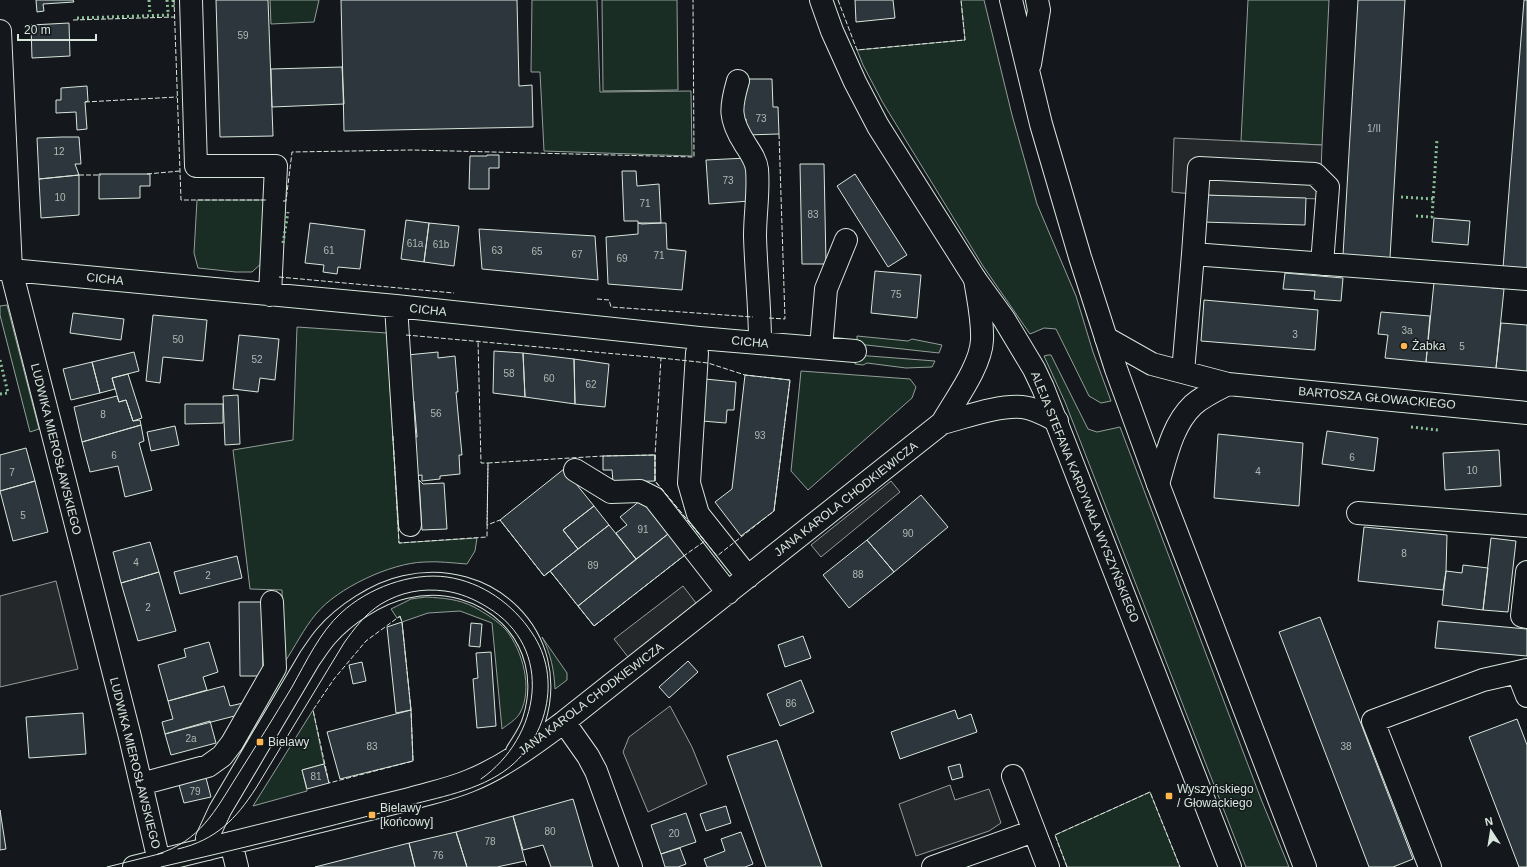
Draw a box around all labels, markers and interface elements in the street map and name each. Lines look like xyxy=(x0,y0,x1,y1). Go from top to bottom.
scale bar xyxy=(18,16,96,42)
text: 20 m xyxy=(24,23,51,37)
house number: 59 xyxy=(237,30,249,41)
house number: 73 xyxy=(755,113,767,124)
house number: 1/II xyxy=(1367,123,1381,134)
house number: 12 xyxy=(53,146,65,157)
house number: 73 xyxy=(722,175,734,186)
house number: 10 xyxy=(54,192,66,203)
house number: 71 xyxy=(639,198,651,209)
house number: 83 xyxy=(807,209,819,220)
house number: 61a xyxy=(407,238,424,249)
house number: 61b xyxy=(433,239,450,250)
house number: 61 xyxy=(323,245,335,256)
house number: 63 xyxy=(491,245,503,256)
house number: 65 xyxy=(531,246,543,257)
house number: 67 xyxy=(571,249,583,260)
house number: 71 xyxy=(653,250,665,261)
house number: 69 xyxy=(616,253,628,264)
street label: CICHA xyxy=(86,270,124,288)
house number: 75 xyxy=(890,289,902,300)
street label: CICHA xyxy=(409,301,447,319)
house number: 3a xyxy=(1401,325,1413,336)
house number: 3 xyxy=(1292,329,1298,340)
street label: CICHA xyxy=(731,333,769,351)
house number: 50 xyxy=(172,334,184,345)
place label: Żabka xyxy=(1412,339,1446,353)
marker: Żabka xyxy=(1399,341,1409,351)
house number: 5 xyxy=(1459,341,1465,352)
house number: 52 xyxy=(251,354,263,365)
street label: LUDWIKA MIEROSŁAWSKIEGO xyxy=(28,362,84,536)
house number: 58 xyxy=(503,368,515,379)
street label: ALEJA STEFANA KARDYNAŁA WYSZYŃSKIEGO xyxy=(1028,369,1143,625)
house number: 60 xyxy=(543,373,555,384)
house number: 62 xyxy=(585,379,597,390)
street label: BARTOSZA GŁOWACKIEGO xyxy=(1298,384,1456,412)
house number: 56 xyxy=(430,408,442,419)
house number: 8 xyxy=(100,409,106,420)
house number: 93 xyxy=(754,430,766,441)
street label: JANA KAROLA CHODKIEWICZA xyxy=(772,439,920,559)
house number: 6 xyxy=(111,450,117,461)
house number: 6 xyxy=(1349,452,1355,463)
house number: 10 xyxy=(1466,465,1478,476)
house number: 4 xyxy=(1255,466,1261,477)
house number: 7 xyxy=(9,467,15,478)
house number: 5 xyxy=(20,510,26,521)
house number: 91 xyxy=(637,524,649,535)
house number: 90 xyxy=(902,528,914,539)
house number: 8 xyxy=(1401,548,1407,559)
house number: 4 xyxy=(133,557,139,568)
house number: 89 xyxy=(587,560,599,571)
house number: 88 xyxy=(852,569,864,580)
house number: 2 xyxy=(205,570,211,581)
house number: 2 xyxy=(145,602,151,613)
street label: JANA KAROLA CHODKIEWICZA xyxy=(516,640,666,758)
street label: LUDWIKA MIEROSŁAWSKIEGO xyxy=(107,676,163,850)
house number: 86 xyxy=(785,698,797,709)
house number: 2a xyxy=(185,733,197,744)
place label: Bielawy xyxy=(268,735,309,749)
marker: Bielawy xyxy=(255,737,265,747)
house number: 83 xyxy=(366,741,378,752)
house number: 38 xyxy=(1340,741,1352,752)
house number: 81 xyxy=(310,771,322,782)
place label: Wyszyńskiego / Głowackiego xyxy=(1177,782,1254,810)
house number: 79 xyxy=(189,786,201,797)
marker: Wyszyńskiego / Głowackiego xyxy=(1164,791,1174,801)
place label: Bielawy [końcowy] xyxy=(380,801,433,829)
marker: Bielawy [końcowy] xyxy=(367,810,377,820)
north arrow xyxy=(1471,811,1511,851)
text: N xyxy=(1484,815,1494,828)
house number: 80 xyxy=(544,826,556,837)
house number: 20 xyxy=(668,828,680,839)
house number: 78 xyxy=(484,836,496,847)
house number: 76 xyxy=(432,850,444,861)

